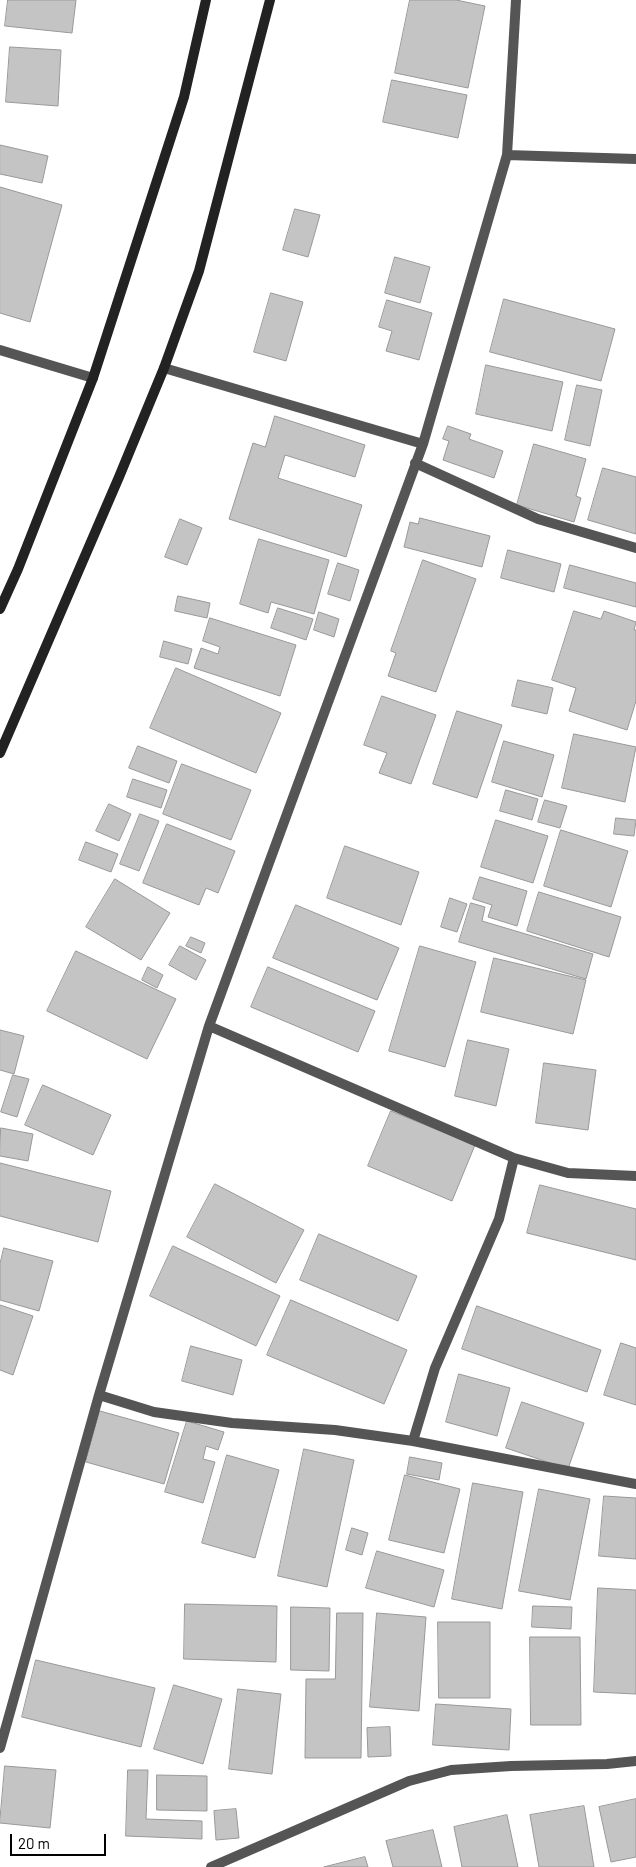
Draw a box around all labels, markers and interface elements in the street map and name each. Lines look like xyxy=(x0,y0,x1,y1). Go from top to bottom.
scale bar xyxy=(12,1824,109,1856)
text: 20 m xyxy=(18,1834,50,1852)

